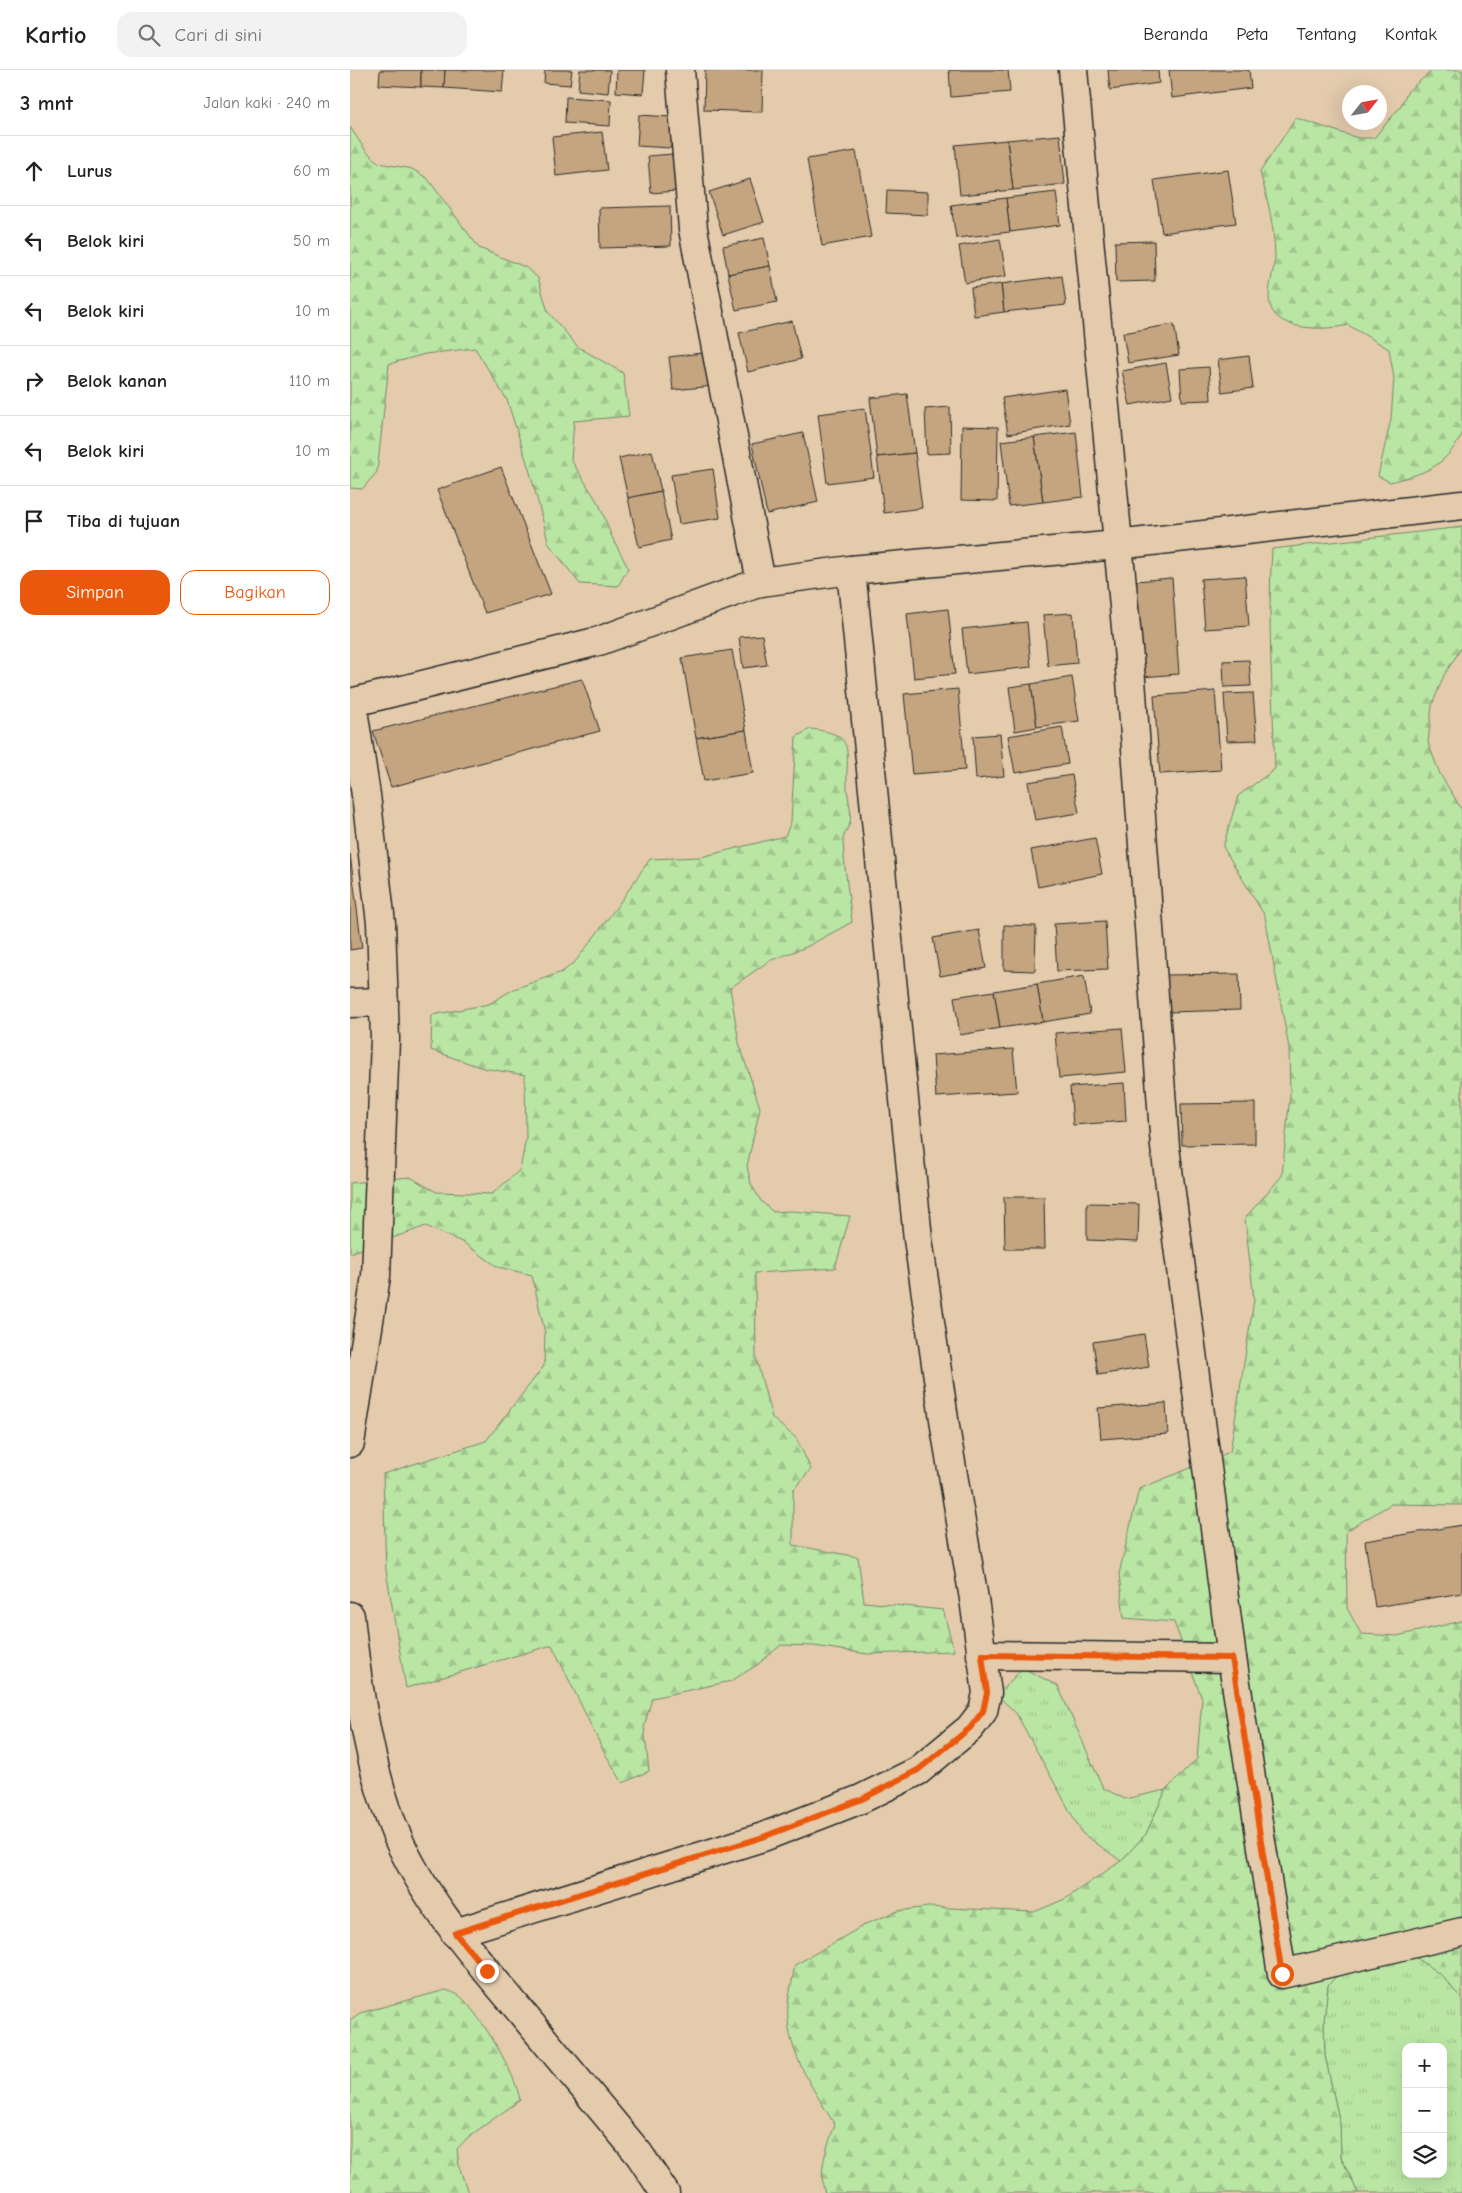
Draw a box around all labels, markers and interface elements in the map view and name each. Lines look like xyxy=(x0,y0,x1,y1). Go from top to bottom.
search box xyxy=(117,12,467,57)
text: Kartio xyxy=(25,21,87,49)
icon: search xyxy=(135,21,163,49)
text: Cari di sini xyxy=(175,24,262,46)
text: Beranda xyxy=(1143,24,1208,45)
text: Peta xyxy=(1236,24,1268,45)
text: Tentang xyxy=(1296,24,1357,45)
text: Kontak xyxy=(1385,24,1437,45)
north arrow xyxy=(1342,85,1387,130)
text: 3 mnt xyxy=(20,91,73,115)
text: Jalan kaki · 240 m xyxy=(204,94,330,112)
icon: ahead xyxy=(20,157,48,185)
text: Lurus xyxy=(67,160,112,182)
text: 60 m xyxy=(293,162,330,180)
icon: left xyxy=(20,227,48,255)
text: Belok kiri xyxy=(67,230,144,252)
text: 50 m xyxy=(293,232,330,250)
icon: left xyxy=(20,297,48,325)
text: Belok kiri xyxy=(67,300,144,322)
text: 10 m xyxy=(295,302,330,320)
icon: right xyxy=(20,367,48,395)
text: Belok kanan xyxy=(67,370,167,392)
text: 110 m xyxy=(289,372,330,390)
icon: left xyxy=(20,437,48,465)
text: Belok kiri xyxy=(67,440,144,462)
text: 10 m xyxy=(295,442,330,460)
icon: arrive xyxy=(20,507,48,535)
text: Tiba di tujuan xyxy=(67,510,180,532)
button: Simpan xyxy=(20,570,170,615)
button: Bagikan xyxy=(180,570,330,615)
route end xyxy=(476,1960,499,1983)
route start xyxy=(1271,1963,1294,1986)
map controls xyxy=(1402,2043,1447,2178)
button: + xyxy=(1402,2043,1447,2088)
button: − xyxy=(1402,2088,1447,2133)
button: layers xyxy=(1402,2133,1447,2178)

